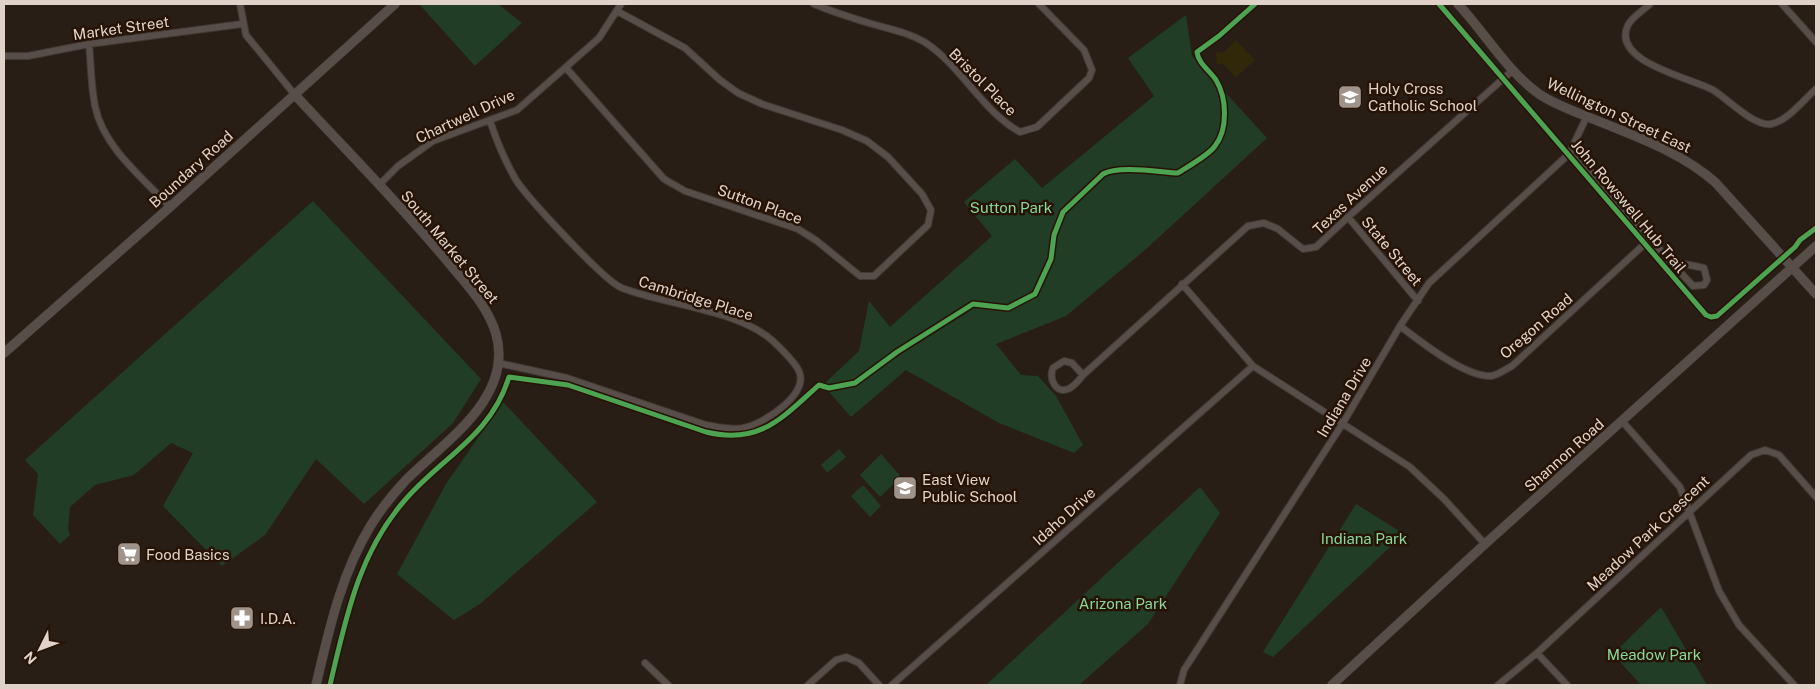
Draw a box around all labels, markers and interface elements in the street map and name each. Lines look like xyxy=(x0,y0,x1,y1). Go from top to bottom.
street label: Market Street xyxy=(72,13,170,43)
street label: Bristol Place xyxy=(946,45,1020,119)
street label: Wellington Street East xyxy=(1544,74,1694,156)
place label: Holy Cross Catholic School xyxy=(1368,80,1477,114)
school or university icon: Holy Cross Catholic School xyxy=(1337,84,1363,110)
street label: Chartwell Drive xyxy=(413,86,517,146)
street label: Boundary Road xyxy=(146,127,236,211)
street label: John Rowswell Hub Trail xyxy=(1568,136,1690,276)
street label: Texas Avenue xyxy=(1309,160,1391,238)
street label: Sutton Place xyxy=(715,181,805,227)
street label: South Market Street xyxy=(398,187,502,307)
park label: Sutton Park xyxy=(970,199,1052,216)
street label: State Street xyxy=(1358,213,1426,289)
street label: Cambridge Place xyxy=(637,272,755,324)
street label: Oregon Road xyxy=(1496,290,1576,362)
street label: Indiana Drive xyxy=(1313,354,1375,440)
street label: Shannon Road xyxy=(1521,415,1607,495)
place label: East View Public School xyxy=(922,471,1017,505)
street label: Meadow Park Crescent xyxy=(1583,472,1713,594)
school or university icon: East View Public School xyxy=(892,475,918,501)
street label: Idaho Drive xyxy=(1029,484,1099,548)
park label: Indiana Park xyxy=(1321,530,1407,547)
supermarket icon: Food Basics xyxy=(116,541,142,567)
place label: Food Basics xyxy=(146,546,230,563)
park label: Arizona Park xyxy=(1079,595,1167,612)
pharmacy icon: I.D.A. xyxy=(229,605,255,631)
place label: I.D.A. xyxy=(260,610,296,627)
north arrow xyxy=(15,624,65,674)
park label: Meadow Park xyxy=(1607,646,1701,663)
text: N xyxy=(21,648,40,667)

